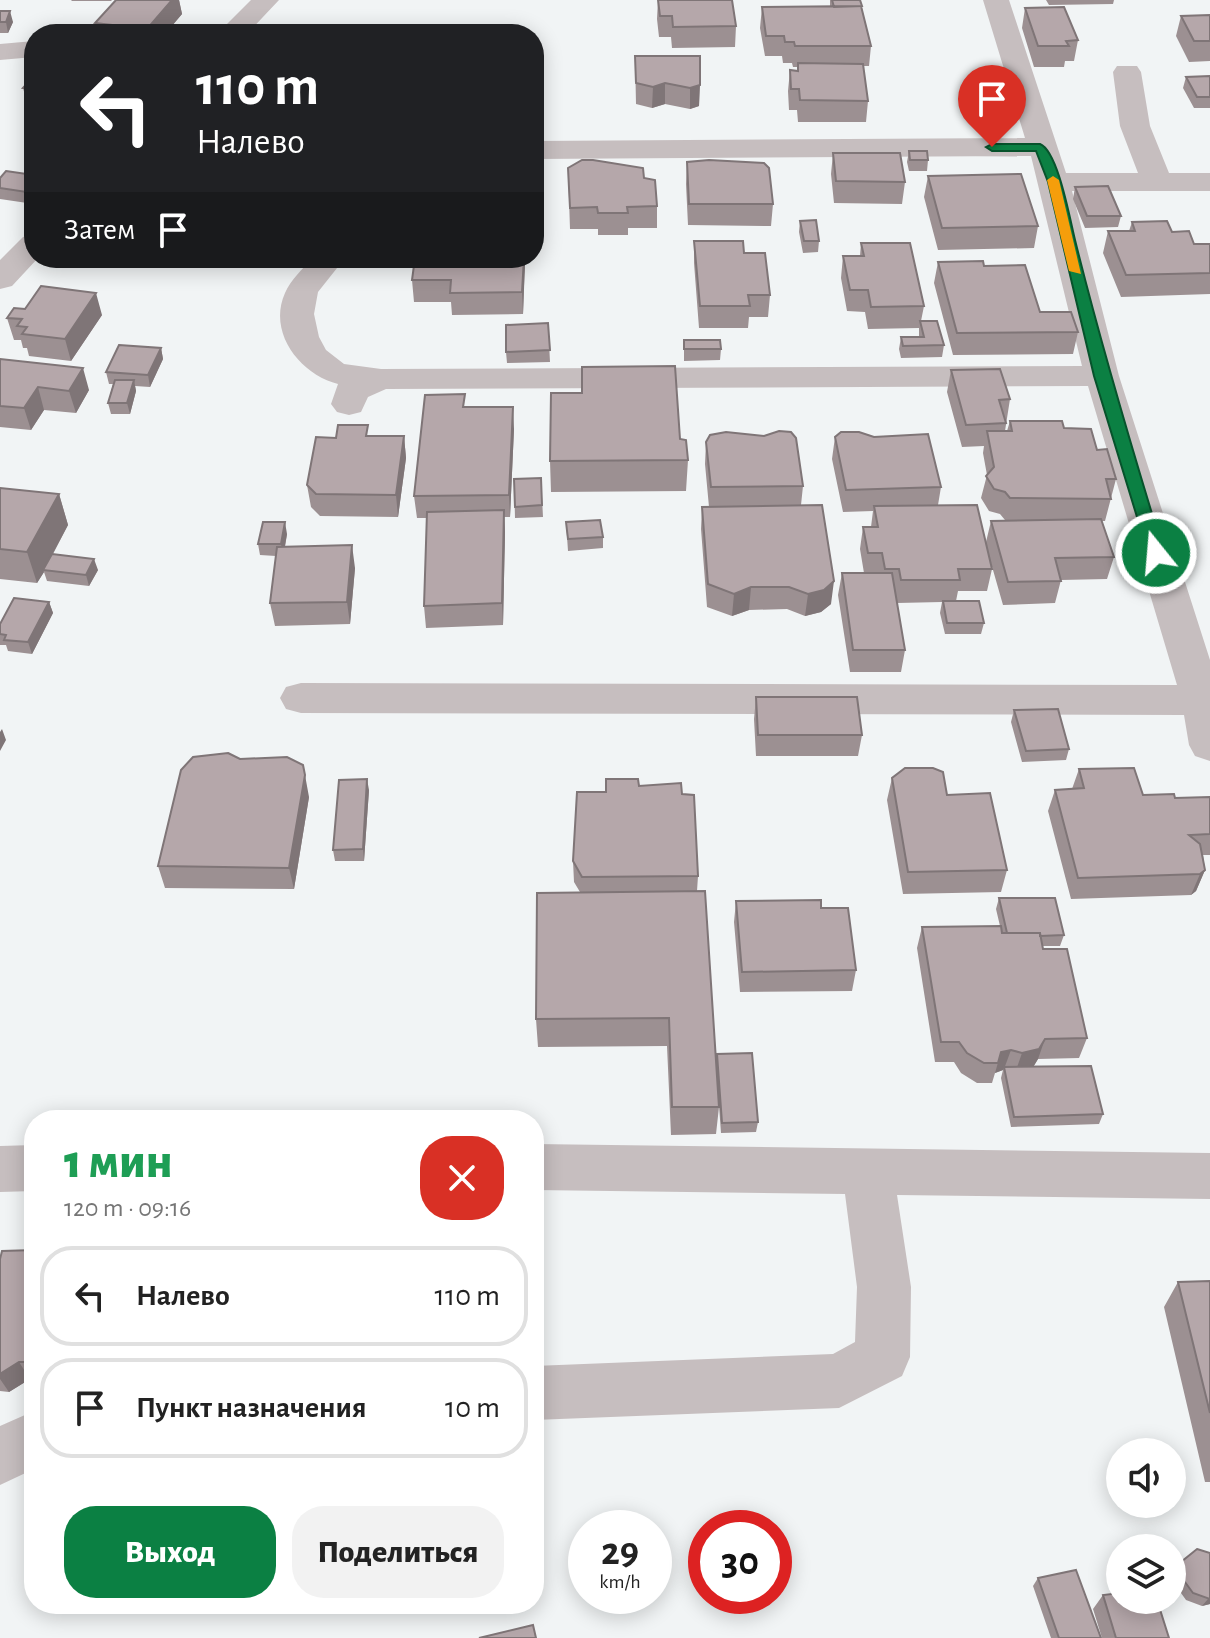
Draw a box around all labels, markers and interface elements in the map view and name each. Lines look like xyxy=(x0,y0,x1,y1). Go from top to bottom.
icon: left xyxy=(64,56,168,160)
text: 110 m xyxy=(196,59,319,115)
pin xyxy=(958,65,1026,147)
icon: arrive xyxy=(970,77,1014,121)
text: Налево xyxy=(196,124,305,160)
icon: arrive xyxy=(151,208,195,252)
text: Затем xyxy=(64,215,135,245)
position arrow xyxy=(1114,511,1198,595)
button: close xyxy=(420,1136,504,1220)
text: 1 мин xyxy=(64,1139,173,1187)
text: 120 m · 09:16 xyxy=(64,1195,191,1221)
icon: left xyxy=(68,1274,112,1318)
text: Налево xyxy=(136,1281,230,1311)
text: 110 m xyxy=(435,1281,500,1311)
icon: arrive xyxy=(68,1386,112,1430)
text: Пункт назначения xyxy=(136,1393,367,1423)
text: 10 m xyxy=(445,1393,500,1423)
map controls xyxy=(1106,1438,1186,1614)
button: sound xyxy=(1106,1438,1186,1518)
button: Выход xyxy=(64,1506,276,1598)
button: Поделиться xyxy=(292,1506,504,1598)
speed limit sign: 30 xyxy=(688,1510,792,1614)
text: 29 xyxy=(601,1532,639,1572)
button: layers xyxy=(1106,1534,1186,1614)
text: km/h xyxy=(599,1572,641,1592)

